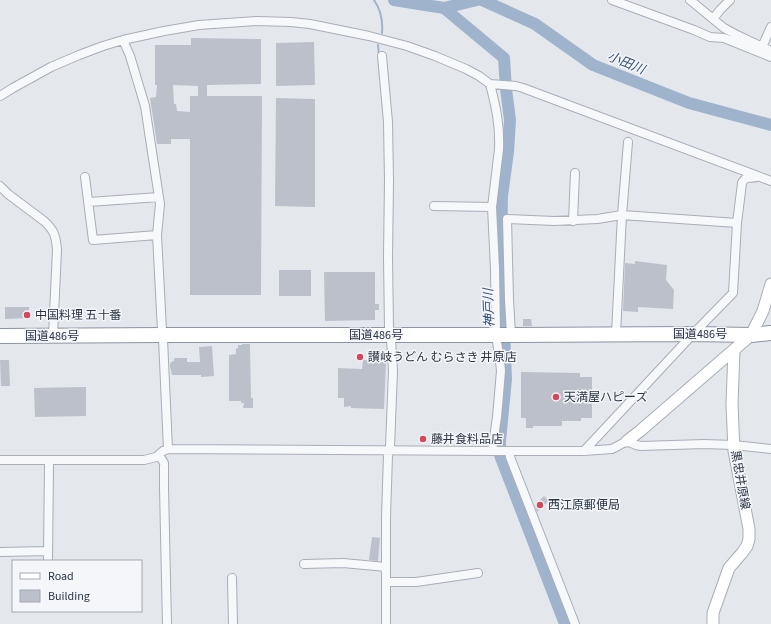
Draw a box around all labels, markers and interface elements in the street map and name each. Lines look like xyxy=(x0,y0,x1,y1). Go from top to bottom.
water label: 小田川 xyxy=(605,47,649,79)
water label: 神戸川 xyxy=(479,286,499,328)
place label: 中国料理 五十番 xyxy=(35,307,121,324)
marker: 中国料理 五十番 xyxy=(22,310,32,320)
street label: 国道486号 xyxy=(673,326,727,343)
street label: 国道486号 xyxy=(349,327,403,344)
street label: 国道486号 xyxy=(25,328,79,345)
place label: 讃岐うどん むらさき 井原店 xyxy=(368,349,517,366)
marker: 讃岐うどん むらさき 井原店 xyxy=(355,352,365,362)
place label: 天満屋ハピーズ xyxy=(564,389,647,406)
marker: 天満屋ハピーズ xyxy=(551,392,561,402)
place label: 藤井食料品店 xyxy=(431,431,503,448)
marker: 藤井食料品店 xyxy=(418,434,428,444)
street label: 黒忠井原線 xyxy=(726,449,754,511)
place label: 西江原郵便局 xyxy=(548,497,620,514)
marker: 西江原郵便局 xyxy=(535,500,545,510)
legend xyxy=(12,560,142,612)
text: Road xyxy=(48,568,74,585)
text: Building xyxy=(48,588,90,605)

